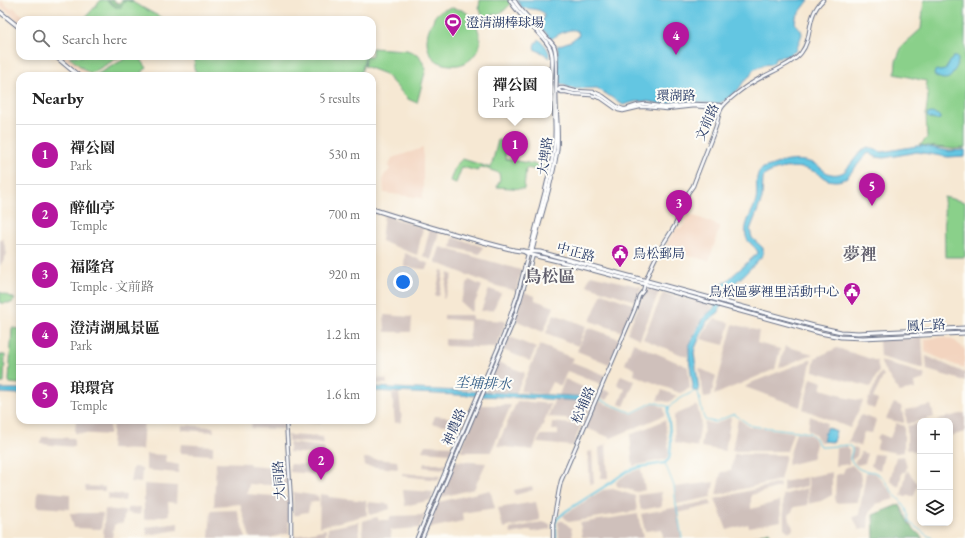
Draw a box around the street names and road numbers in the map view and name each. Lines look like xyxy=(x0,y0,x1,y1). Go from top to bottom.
street label: 環湖路 xyxy=(656,87,696,104)
street label: 文前路 xyxy=(691,101,723,143)
street label: 大埤路 xyxy=(534,135,556,177)
street label: 中正路 xyxy=(555,239,597,265)
street label: 鳳仁路 xyxy=(906,315,946,335)
street label: 松埔路 xyxy=(568,384,598,426)
street label: 神農路 xyxy=(439,406,469,448)
street label: 大同路 xyxy=(269,460,289,500)

